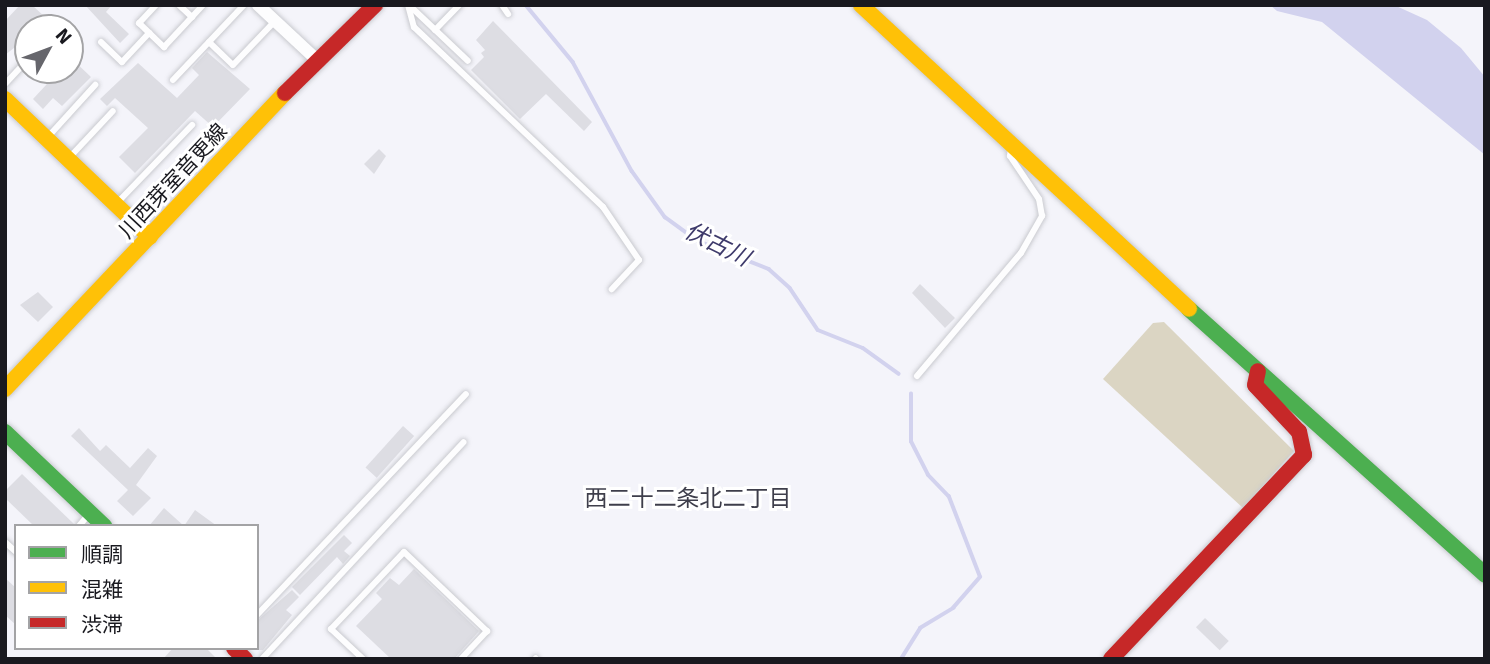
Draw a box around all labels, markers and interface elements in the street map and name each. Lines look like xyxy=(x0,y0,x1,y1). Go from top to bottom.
north arrow xyxy=(14,14,84,84)
text: N xyxy=(50,24,77,49)
street label: 川西芽室音更線 xyxy=(114,119,232,243)
water label: 伏古川 xyxy=(680,217,754,273)
district label: 西二十二条北二丁目 xyxy=(585,485,791,513)
legend xyxy=(14,524,259,650)
text: 順調 xyxy=(81,542,123,568)
text: 混雑 xyxy=(81,577,123,603)
text: 渋滞 xyxy=(81,612,123,638)

